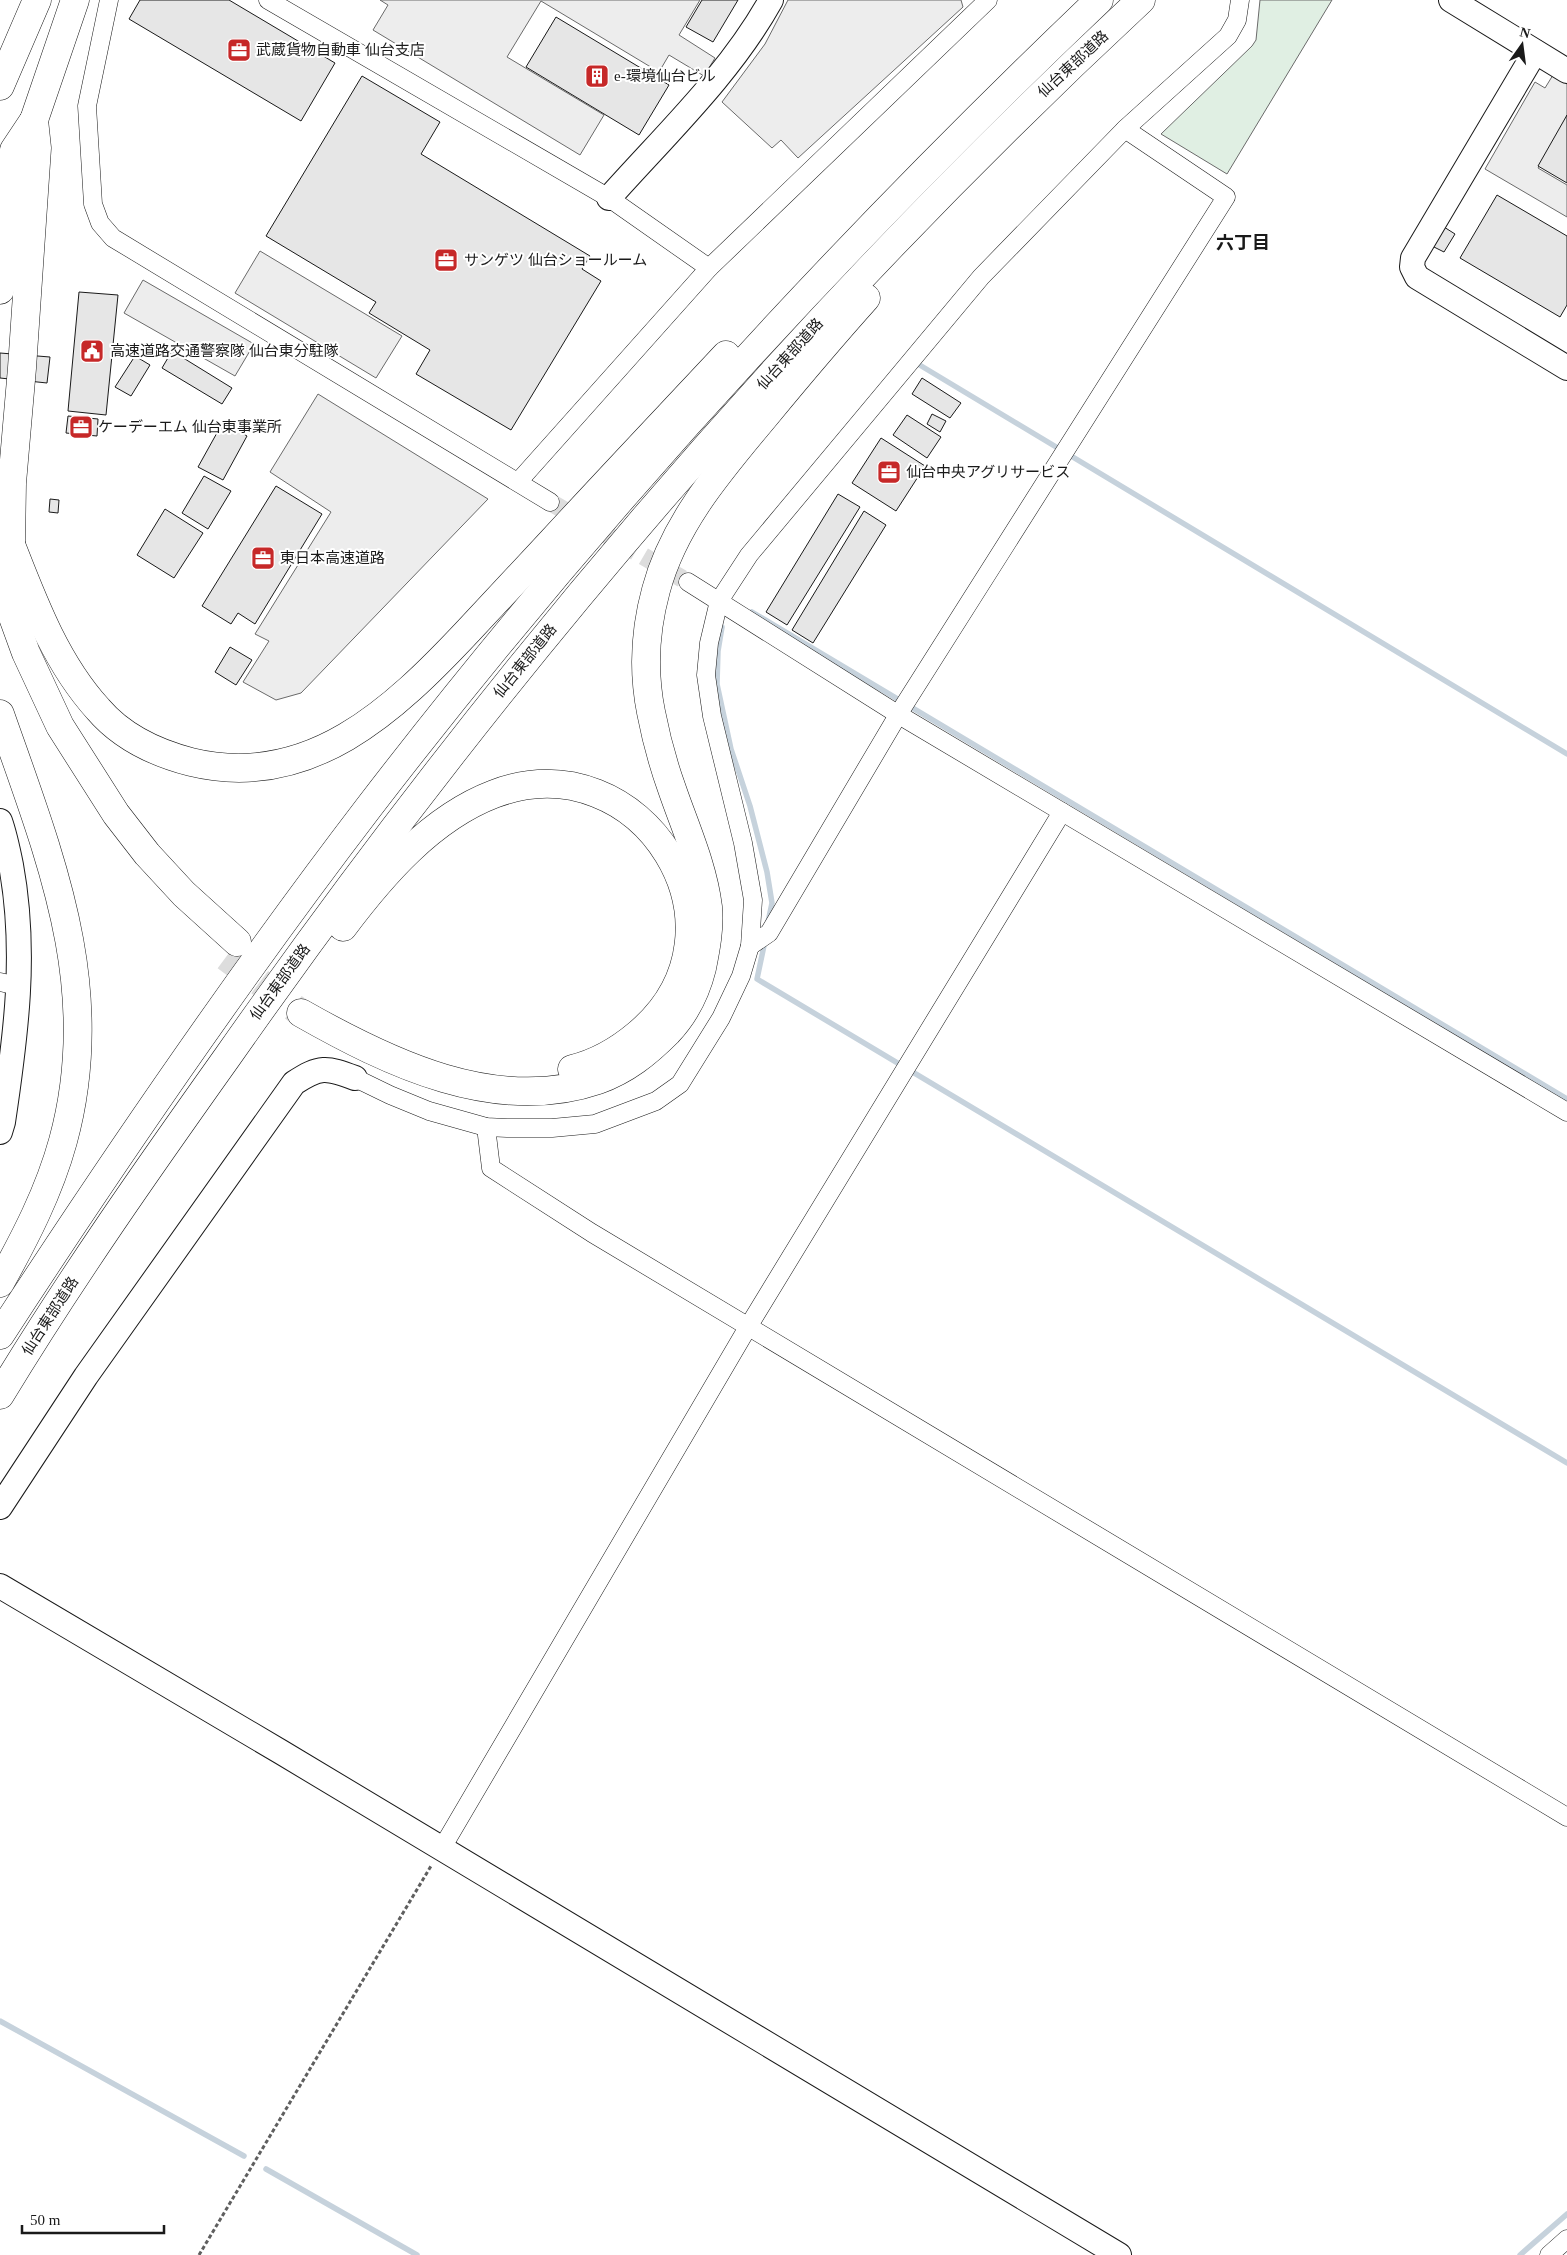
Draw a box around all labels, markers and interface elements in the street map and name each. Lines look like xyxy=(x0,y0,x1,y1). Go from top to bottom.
north arrow xyxy=(1497,20,1547,70)
text: N xyxy=(1518,24,1532,41)
street label: 仙台東部道路 xyxy=(1035,27,1111,101)
office icon: 武蔵貨物自動車 仙台支店 xyxy=(226,37,252,63)
place label: 武蔵貨物自動車 仙台支店 xyxy=(256,41,425,58)
building icon: e-環境仙台ビル xyxy=(584,63,610,89)
place label: e-環境仙台ビル xyxy=(614,68,716,84)
district label: 六丁目 xyxy=(1216,233,1270,253)
office icon: サンゲツ 仙台ショールーム xyxy=(433,247,459,273)
place label: サンゲツ 仙台ショールーム xyxy=(464,252,647,268)
street label: 仙台東部道路 xyxy=(754,315,826,393)
public building icon: 高速道路交通警察隊 仙台東分駐隊 xyxy=(79,338,105,364)
place label: 高速道路交通警察隊 仙台東分駐隊 xyxy=(110,343,339,359)
office icon: ケーデーエム 仙台東事業所 xyxy=(68,414,94,440)
place label: ケーデーエム 仙台東事業所 xyxy=(98,419,282,435)
office icon: 仙台中央アグリサービス xyxy=(876,459,902,485)
place label: 仙台中央アグリサービス xyxy=(906,464,1070,480)
office icon: 東日本高速道路 xyxy=(250,545,276,571)
place label: 東日本高速道路 xyxy=(280,550,385,566)
street label: 仙台東部道路 xyxy=(490,621,560,701)
street label: 仙台東部道路 xyxy=(247,941,313,1023)
street label: 仙台東部道路 xyxy=(19,1274,81,1358)
scale bar xyxy=(22,2202,165,2234)
text: 50 m xyxy=(30,2212,61,2228)

